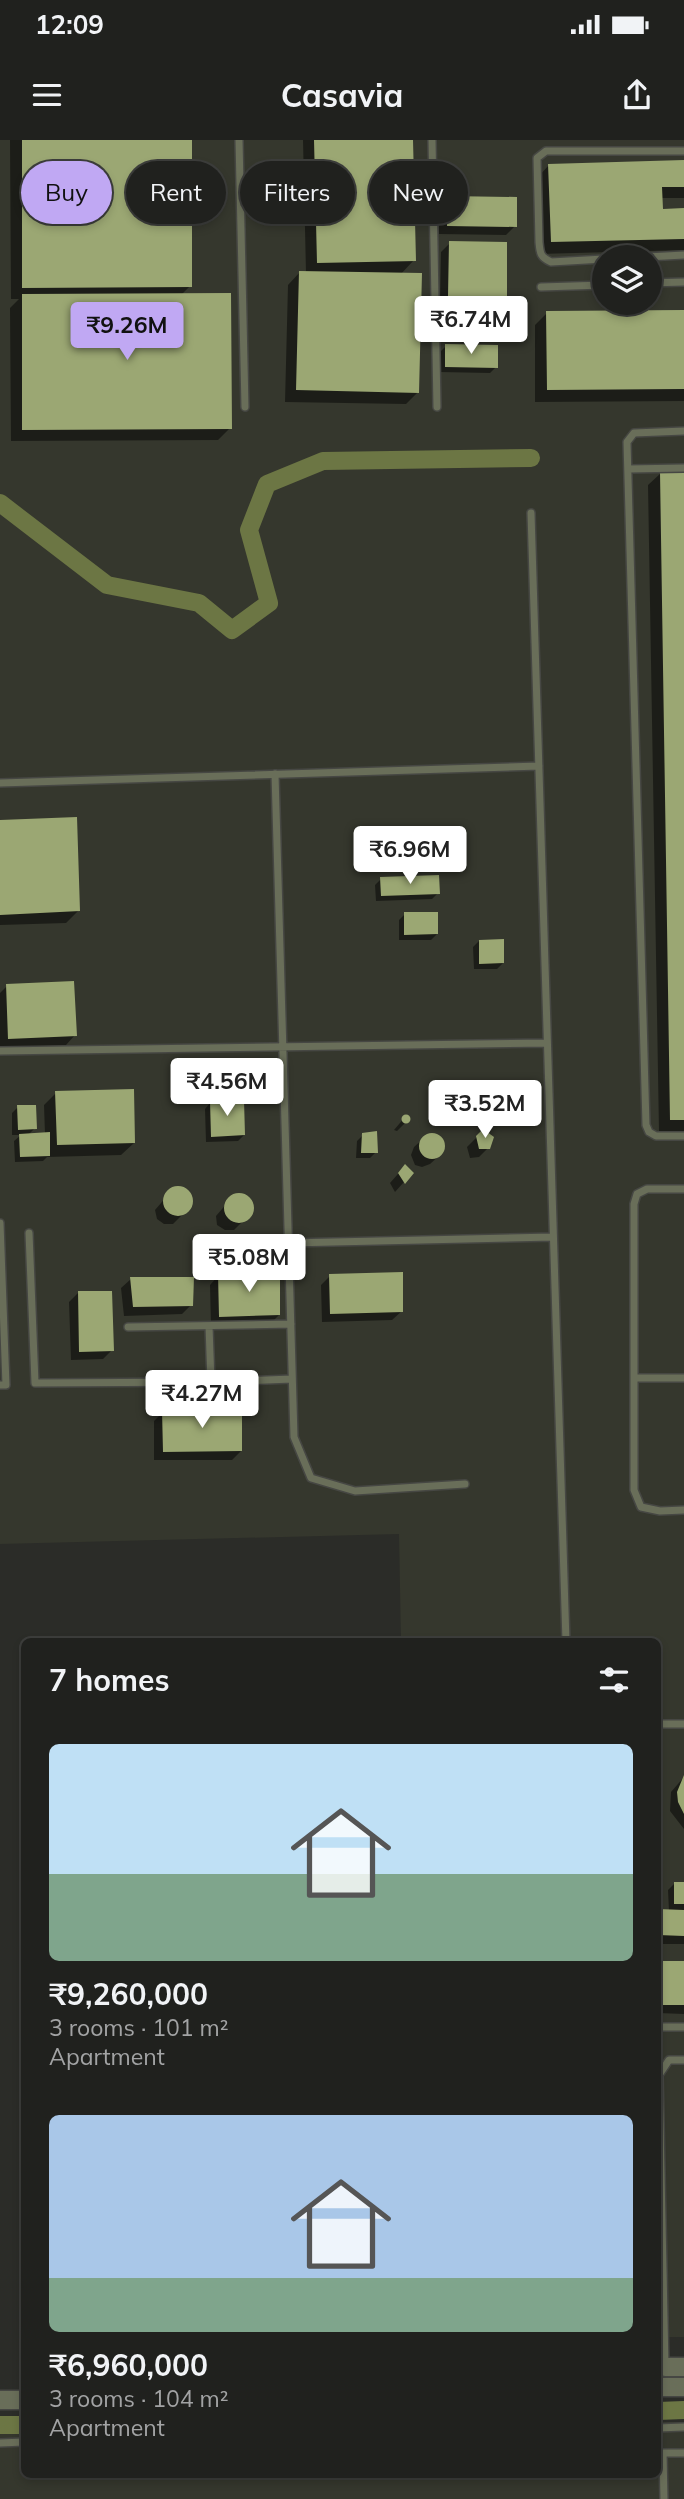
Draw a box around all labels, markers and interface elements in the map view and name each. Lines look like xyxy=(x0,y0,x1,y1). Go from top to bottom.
text: 12:09 xyxy=(35,8,104,41)
text: Casavia xyxy=(281,75,403,115)
icon: menu xyxy=(28,76,66,114)
icon: share xyxy=(618,76,656,114)
chip: Buy xyxy=(21,161,112,224)
chip: Rent xyxy=(126,161,226,224)
chip: Filters xyxy=(240,161,355,224)
chip: New xyxy=(369,161,468,224)
map controls xyxy=(592,245,662,315)
button: layers xyxy=(592,245,662,315)
pin: ₹6.74M xyxy=(414,296,528,356)
pin: ₹9.26M xyxy=(70,302,184,362)
text: ₹6.74M xyxy=(431,304,511,333)
text: ₹9.26M xyxy=(87,310,167,339)
pin: ₹6.96M xyxy=(353,826,467,886)
text: ₹6.96M xyxy=(370,834,450,863)
pin: ₹4.56M xyxy=(170,1058,284,1118)
text: ₹4.56M xyxy=(187,1066,267,1095)
pin: ₹3.52M xyxy=(428,1080,542,1140)
text: ₹3.52M xyxy=(445,1088,525,1117)
pin: ₹5.08M xyxy=(192,1234,306,1294)
text: ₹5.08M xyxy=(209,1242,289,1271)
pin: ₹4.27M xyxy=(145,1370,259,1430)
text: ₹4.27M xyxy=(162,1378,242,1407)
text: 7 homes xyxy=(49,1661,170,1699)
icon: filters xyxy=(595,1661,633,1699)
icon: home xyxy=(278,1790,404,1916)
text: ₹9,260,000 xyxy=(49,1975,208,2013)
text: 3 rooms · 101 m² xyxy=(49,2013,229,2042)
text: Apartment xyxy=(49,2042,165,2071)
icon: home xyxy=(278,2161,404,2287)
text: ₹6,960,000 xyxy=(49,2346,208,2384)
text: 3 rooms · 104 m² xyxy=(49,2384,229,2413)
text: Apartment xyxy=(49,2413,165,2442)

